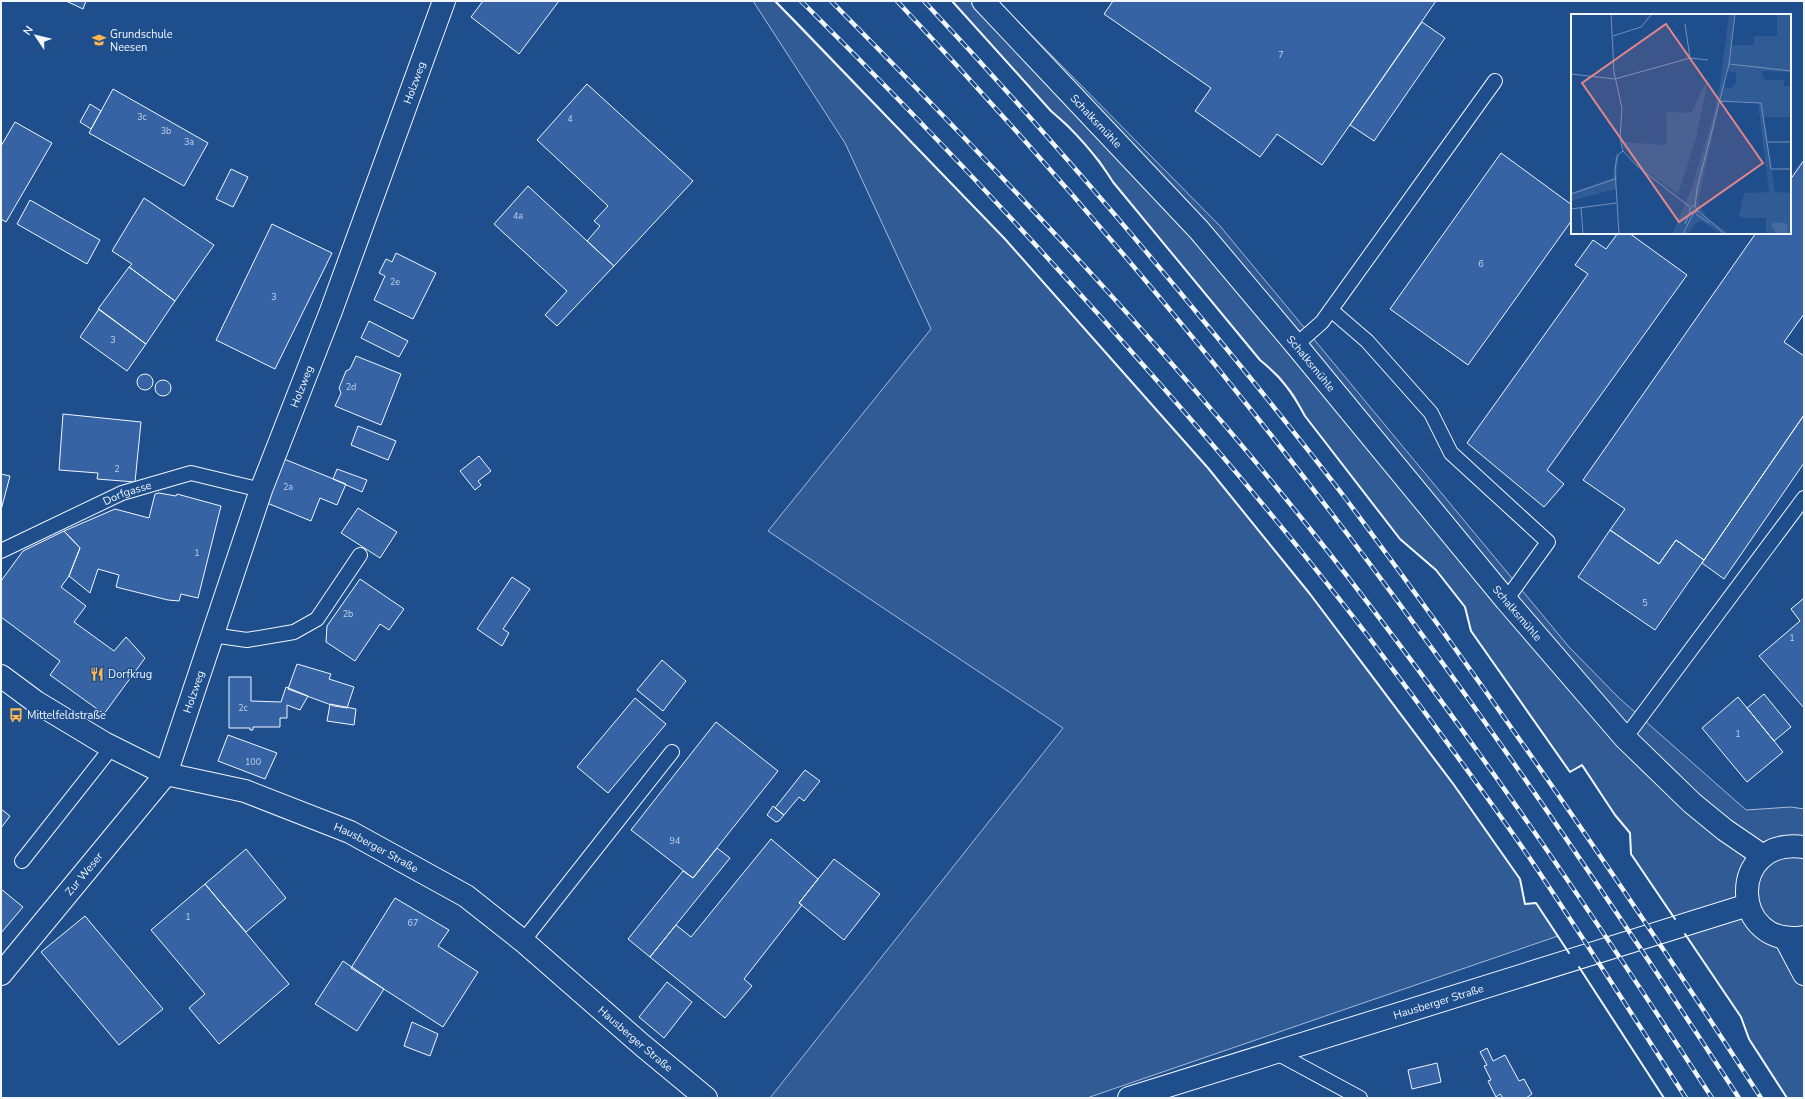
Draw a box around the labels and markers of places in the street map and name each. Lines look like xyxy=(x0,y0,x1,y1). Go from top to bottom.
place label: Grundschule Neesen xyxy=(110,27,173,55)
school or university icon: Grundschule Neesen xyxy=(91,32,107,48)
restaurant icon: Dorfkrug xyxy=(89,666,105,682)
place label: Dorfkrug xyxy=(108,667,152,682)
bus stop icon: Mittelfeldstraße xyxy=(8,707,24,723)
place label: Mittelfeldstraße xyxy=(27,708,106,723)

